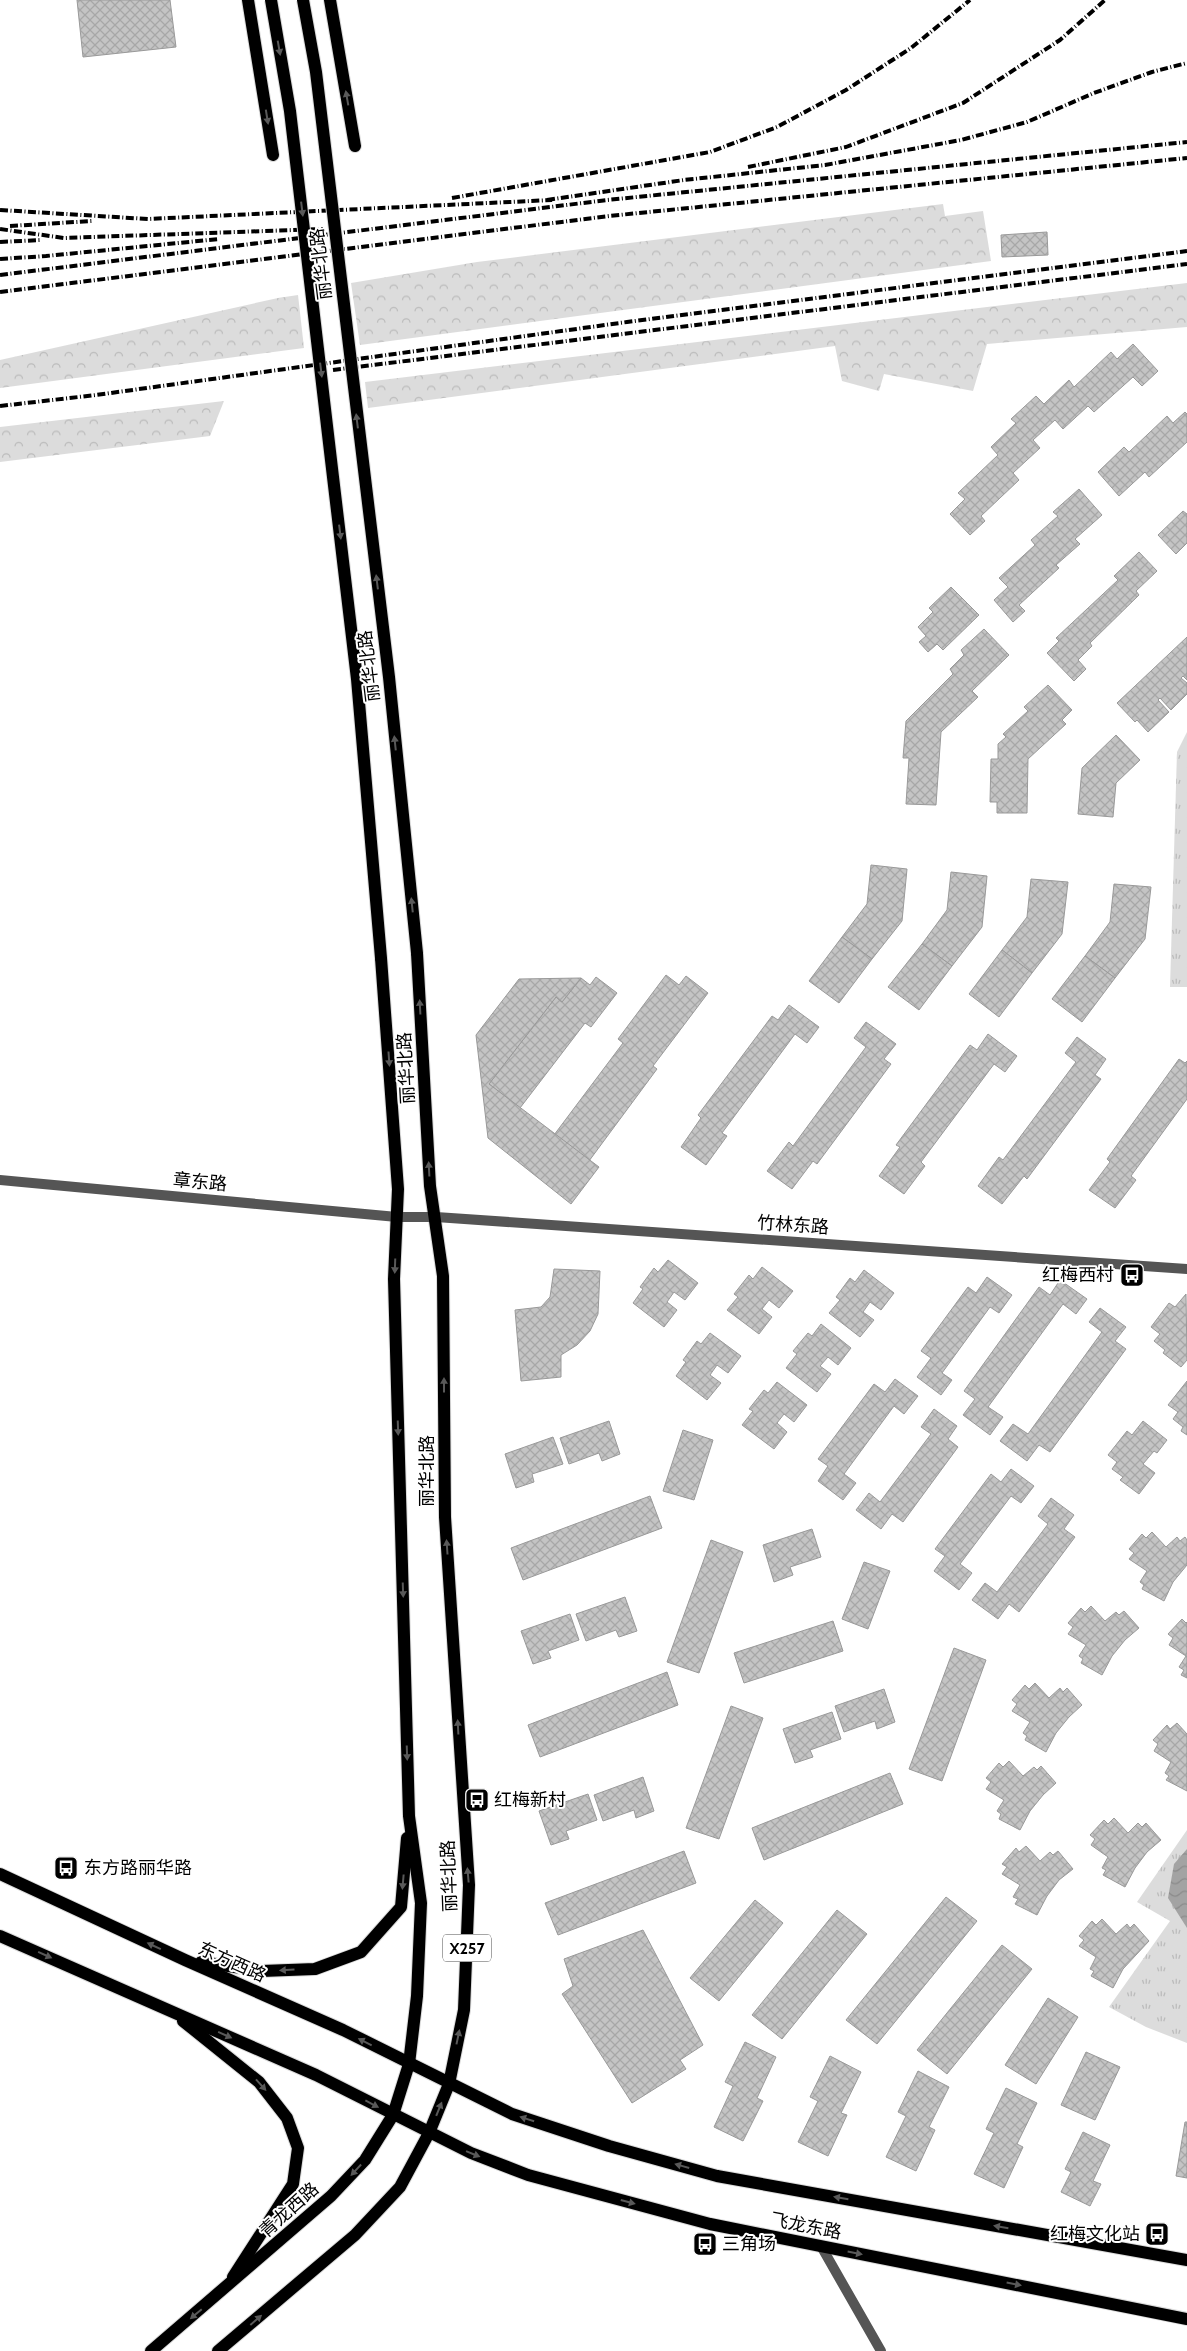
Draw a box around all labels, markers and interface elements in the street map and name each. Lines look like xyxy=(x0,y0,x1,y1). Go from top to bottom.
one-way arrow xyxy=(276,40,284,56)
one-way arrow xyxy=(342,89,350,105)
one-way arrow xyxy=(264,109,272,125)
one-way arrow xyxy=(298,201,306,217)
street label: 丽华北路 xyxy=(306,227,336,301)
one-way arrow xyxy=(317,363,325,379)
one-way arrow xyxy=(353,412,361,428)
one-way arrow xyxy=(336,524,344,540)
one-way arrow xyxy=(373,574,381,590)
street label: 丽华北路 xyxy=(354,629,384,703)
one-way arrow xyxy=(391,735,399,751)
one-way arrow xyxy=(408,897,416,913)
one-way arrow xyxy=(415,998,423,1014)
street label: 丽华北路 xyxy=(393,1031,419,1105)
one-way arrow xyxy=(385,1052,393,1068)
one-way arrow xyxy=(425,1161,433,1177)
street label: 章东路 xyxy=(172,1169,228,1195)
street label: 竹林东路 xyxy=(756,1212,830,1238)
one-way arrow xyxy=(390,1258,398,1274)
bus stop icon: 红梅西村 xyxy=(1119,1262,1145,1288)
place label: 红梅西村 xyxy=(1042,1264,1114,1286)
one-way arrow xyxy=(440,1377,448,1393)
one-way arrow xyxy=(395,1420,403,1436)
street label: 丽华北路 xyxy=(416,1435,438,1507)
one-way arrow xyxy=(442,1539,450,1555)
one-way arrow xyxy=(399,1583,407,1599)
one-way arrow xyxy=(453,1719,461,1735)
one-way arrow xyxy=(403,1745,411,1761)
bus stop icon: 红梅新村 xyxy=(464,1787,490,1813)
place label: 红梅新村 xyxy=(494,1789,566,1811)
street label: 丽华北路 xyxy=(437,1840,461,1912)
bus stop icon: 东方路丽华路 xyxy=(53,1855,79,1881)
place label: 东方路丽华路 xyxy=(84,1857,192,1879)
one-way arrow xyxy=(464,1867,472,1883)
one-way arrow xyxy=(399,1874,407,1890)
road number: X257 xyxy=(443,1935,491,1962)
street label: 东方西路 xyxy=(195,1937,269,1987)
one-way arrow xyxy=(147,1941,161,1949)
one-way arrow xyxy=(38,1952,52,1960)
one-way arrow xyxy=(279,1966,295,1974)
one-way arrow xyxy=(455,2028,463,2044)
one-way arrow xyxy=(218,2032,232,2040)
one-way arrow xyxy=(358,2038,373,2046)
one-way arrow xyxy=(256,2079,267,2092)
one-way arrow xyxy=(365,2100,379,2109)
one-way arrow xyxy=(435,2102,443,2116)
one-way arrow xyxy=(519,2115,534,2123)
one-way arrow xyxy=(466,2150,480,2158)
one-way arrow xyxy=(675,2162,690,2170)
one-way arrow xyxy=(350,2164,362,2176)
street label: 青龙西路 xyxy=(255,2178,323,2242)
one-way arrow xyxy=(834,2194,849,2202)
one-way arrow xyxy=(620,2198,635,2206)
street label: 飞龙东路 xyxy=(769,2208,843,2244)
bus stop icon: 红梅文化站 xyxy=(1144,2221,1170,2247)
one-way arrow xyxy=(993,2222,1009,2230)
place label: 红梅文化站 xyxy=(1050,2223,1140,2245)
bus stop icon: 三角场 xyxy=(692,2231,718,2257)
place label: 三角场 xyxy=(722,2233,776,2255)
one-way arrow xyxy=(847,2249,862,2257)
one-way arrow xyxy=(1006,2281,1022,2289)
one-way arrow xyxy=(190,2308,203,2319)
one-way arrow xyxy=(250,2315,262,2326)

